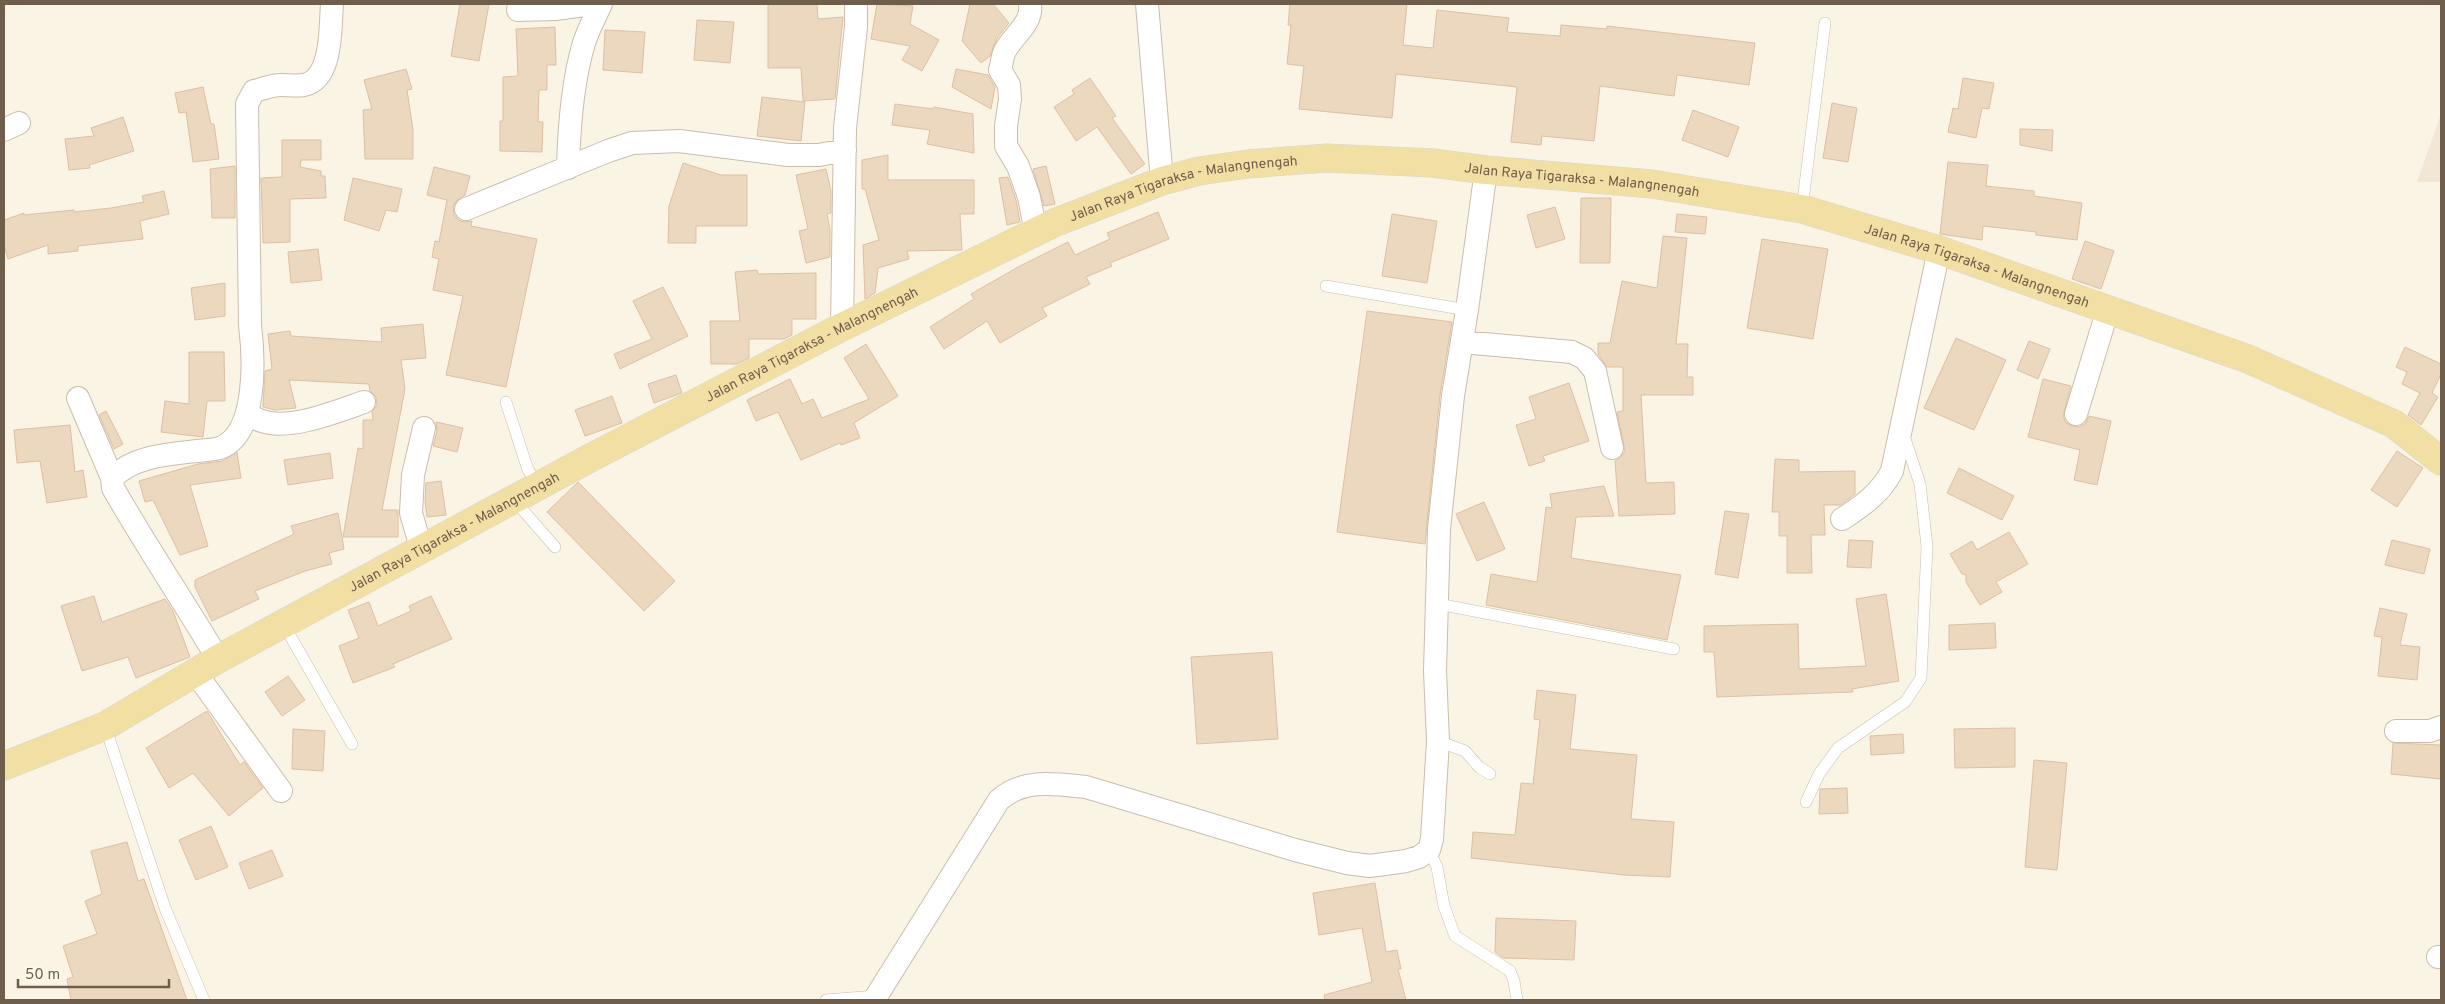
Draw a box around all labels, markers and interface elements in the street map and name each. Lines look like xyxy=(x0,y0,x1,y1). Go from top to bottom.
street label: Jalan Raya Tigaraksa - Malangnengah xyxy=(1067,153,1298,226)
street label: Jalan Raya Tigaraksa - Malangnengah xyxy=(1463,160,1701,202)
street label: Jalan Raya Tigaraksa - Malangnengah xyxy=(1862,221,2092,312)
street label: Jalan Raya Tigaraksa - Malangnengah xyxy=(703,284,921,407)
street label: Jalan Raya Tigaraksa - Malangnengah xyxy=(346,469,563,597)
scale bar xyxy=(18,956,169,988)
text: 50 m xyxy=(25,966,60,985)

